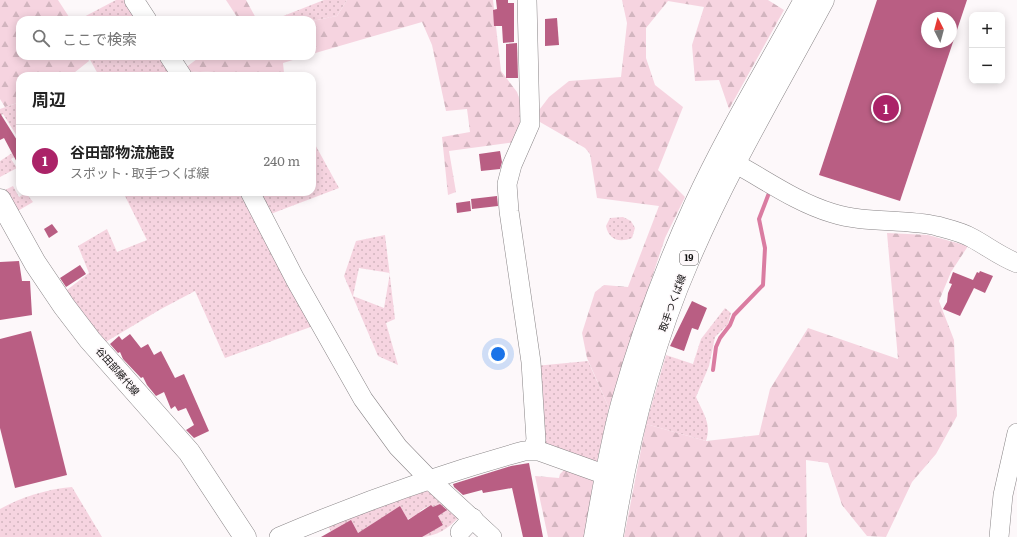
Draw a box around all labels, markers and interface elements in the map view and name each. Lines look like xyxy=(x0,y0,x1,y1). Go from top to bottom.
north arrow xyxy=(921,12,957,48)
map controls xyxy=(969,12,1005,84)
button: + xyxy=(969,12,1005,48)
search box xyxy=(16,16,316,60)
icon: search xyxy=(30,27,52,49)
text: ここで検索 xyxy=(62,27,137,50)
button: − xyxy=(969,48,1005,84)
text: 周辺 xyxy=(32,86,66,111)
pin: 1 xyxy=(873,93,899,123)
text: 谷田部物流施設 xyxy=(70,140,175,163)
text: 1 xyxy=(42,151,48,170)
text: 240 m xyxy=(264,151,300,170)
text: スポット · 取手つくば線 xyxy=(70,163,210,182)
road number: 19 xyxy=(680,251,698,265)
street label: 取手つくば線 xyxy=(654,272,689,334)
street label: 谷田部藤代線 xyxy=(93,343,144,398)
your location xyxy=(488,344,508,364)

